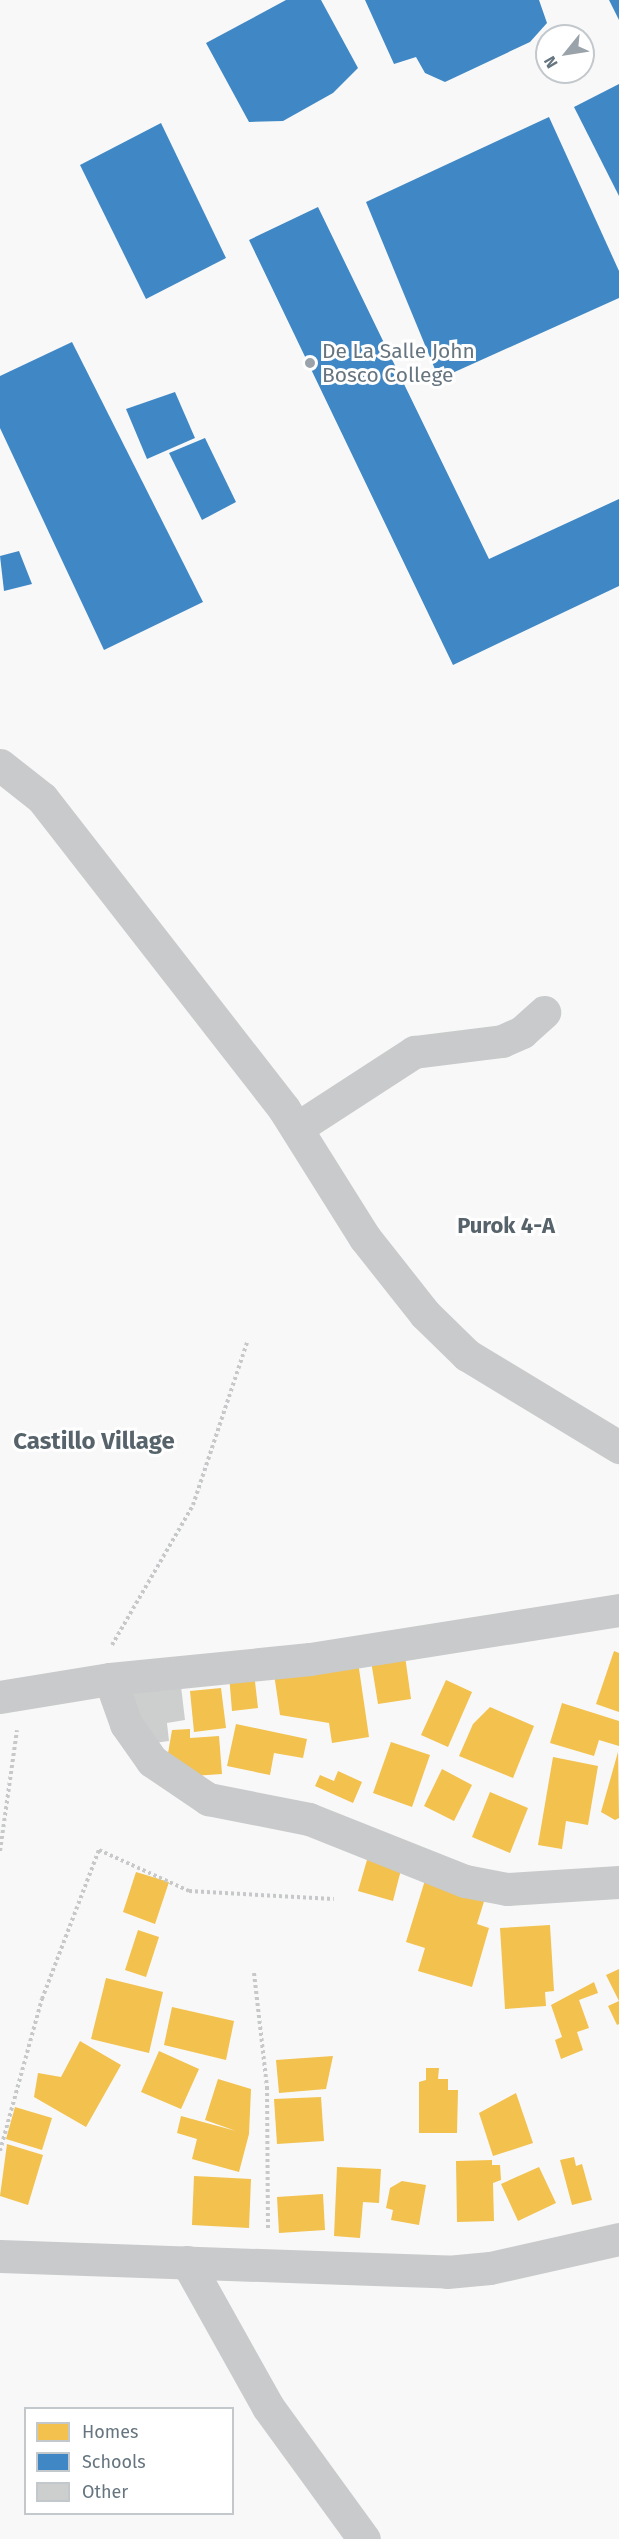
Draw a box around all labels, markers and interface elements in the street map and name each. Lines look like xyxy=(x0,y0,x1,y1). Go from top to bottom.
north arrow xyxy=(535,24,595,84)
text: N xyxy=(540,53,562,72)
place label: De La Salle John Bosco College xyxy=(322,338,475,388)
marker: De La Salle John Bosco College xyxy=(303,356,317,370)
district label: Purok 4-A xyxy=(457,1213,555,1239)
district label: Castillo Village xyxy=(13,1428,175,1456)
legend xyxy=(24,2407,234,2515)
text: Homes xyxy=(82,2421,138,2443)
text: Schools xyxy=(82,2451,146,2473)
text: Other xyxy=(82,2481,128,2503)

